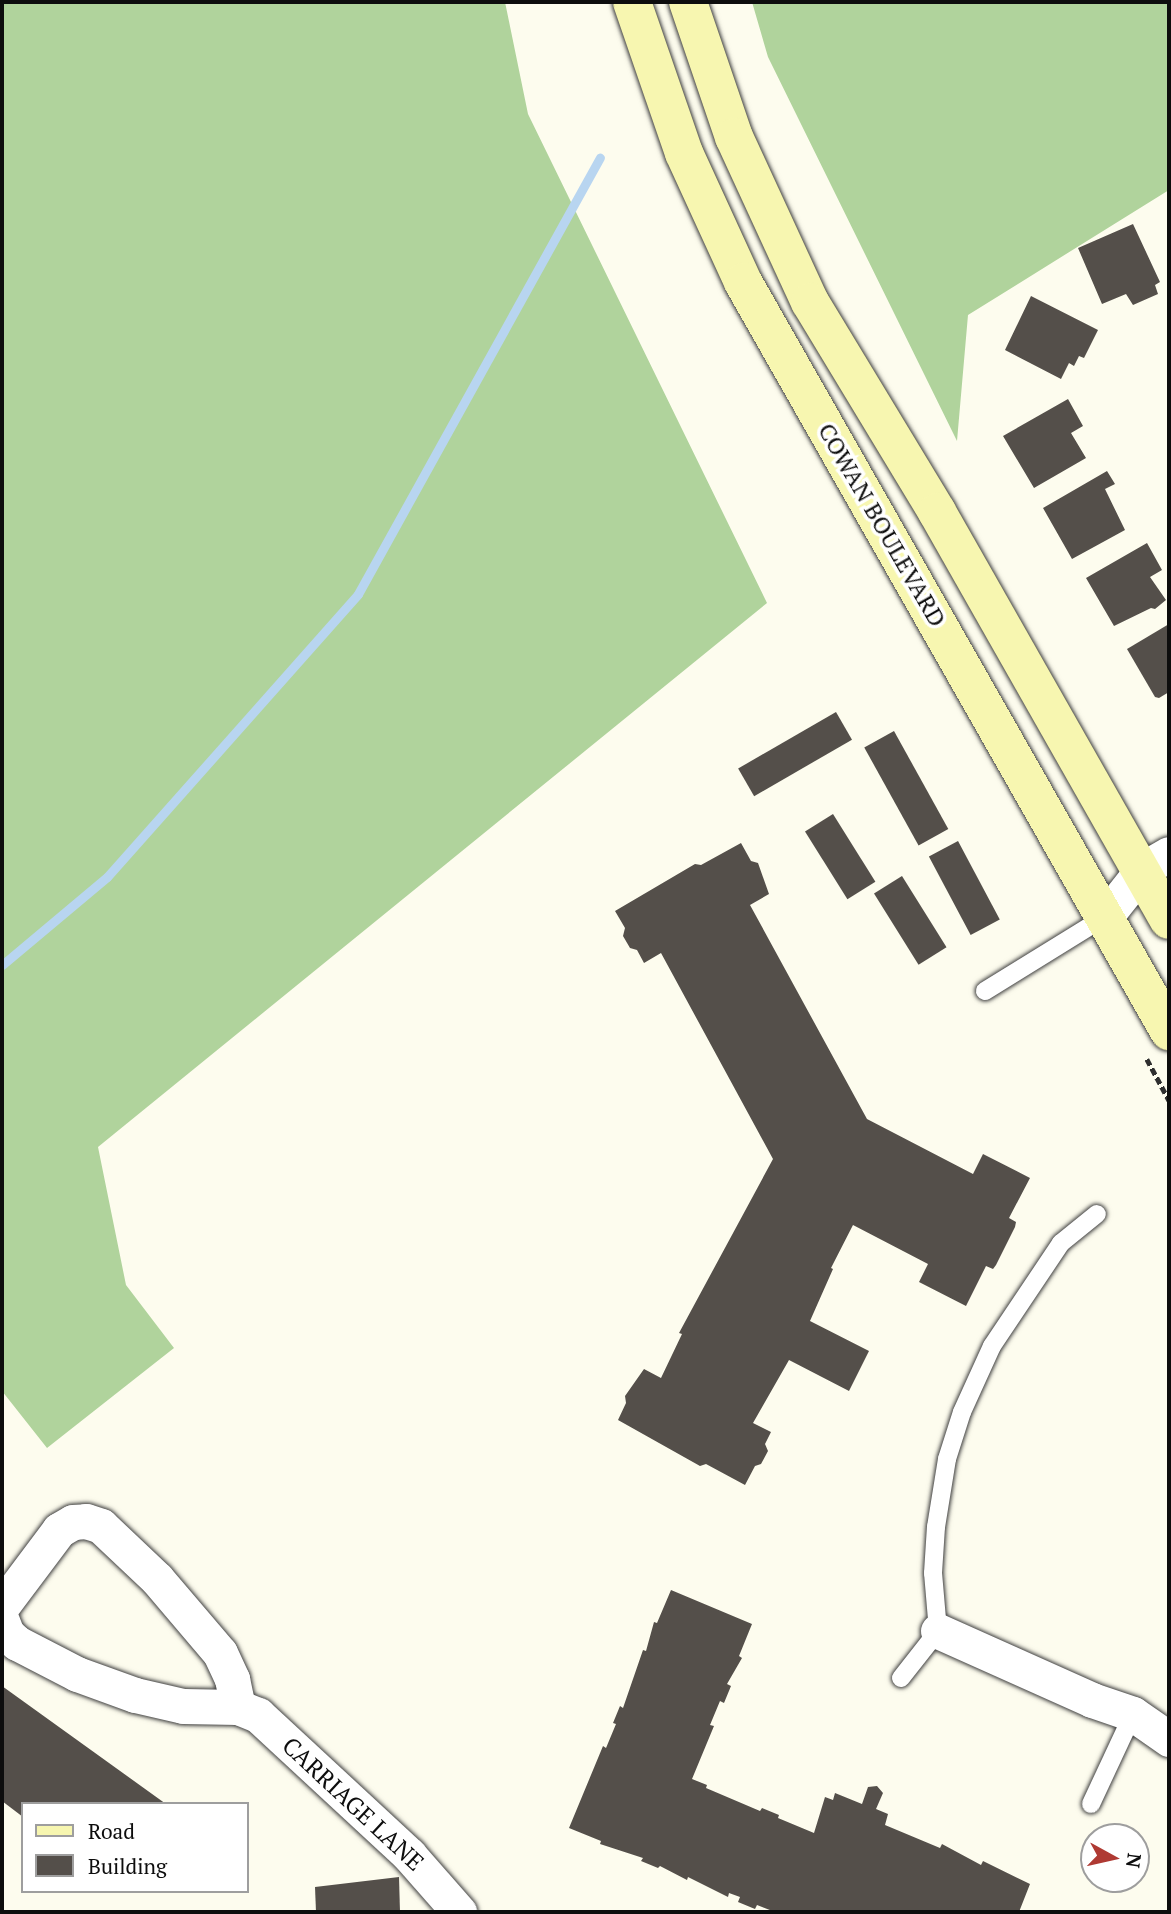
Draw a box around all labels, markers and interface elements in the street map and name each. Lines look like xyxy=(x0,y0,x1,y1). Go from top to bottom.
street label: COWAN BOULEVARD xyxy=(812,418,952,632)
street label: CARRIAGE LANE xyxy=(276,1731,430,1877)
legend xyxy=(21,1802,248,1893)
text: Road xyxy=(88,1817,135,1845)
north arrow xyxy=(1080,1823,1150,1893)
text: Building xyxy=(88,1852,167,1880)
text: N xyxy=(1121,1852,1148,1870)

